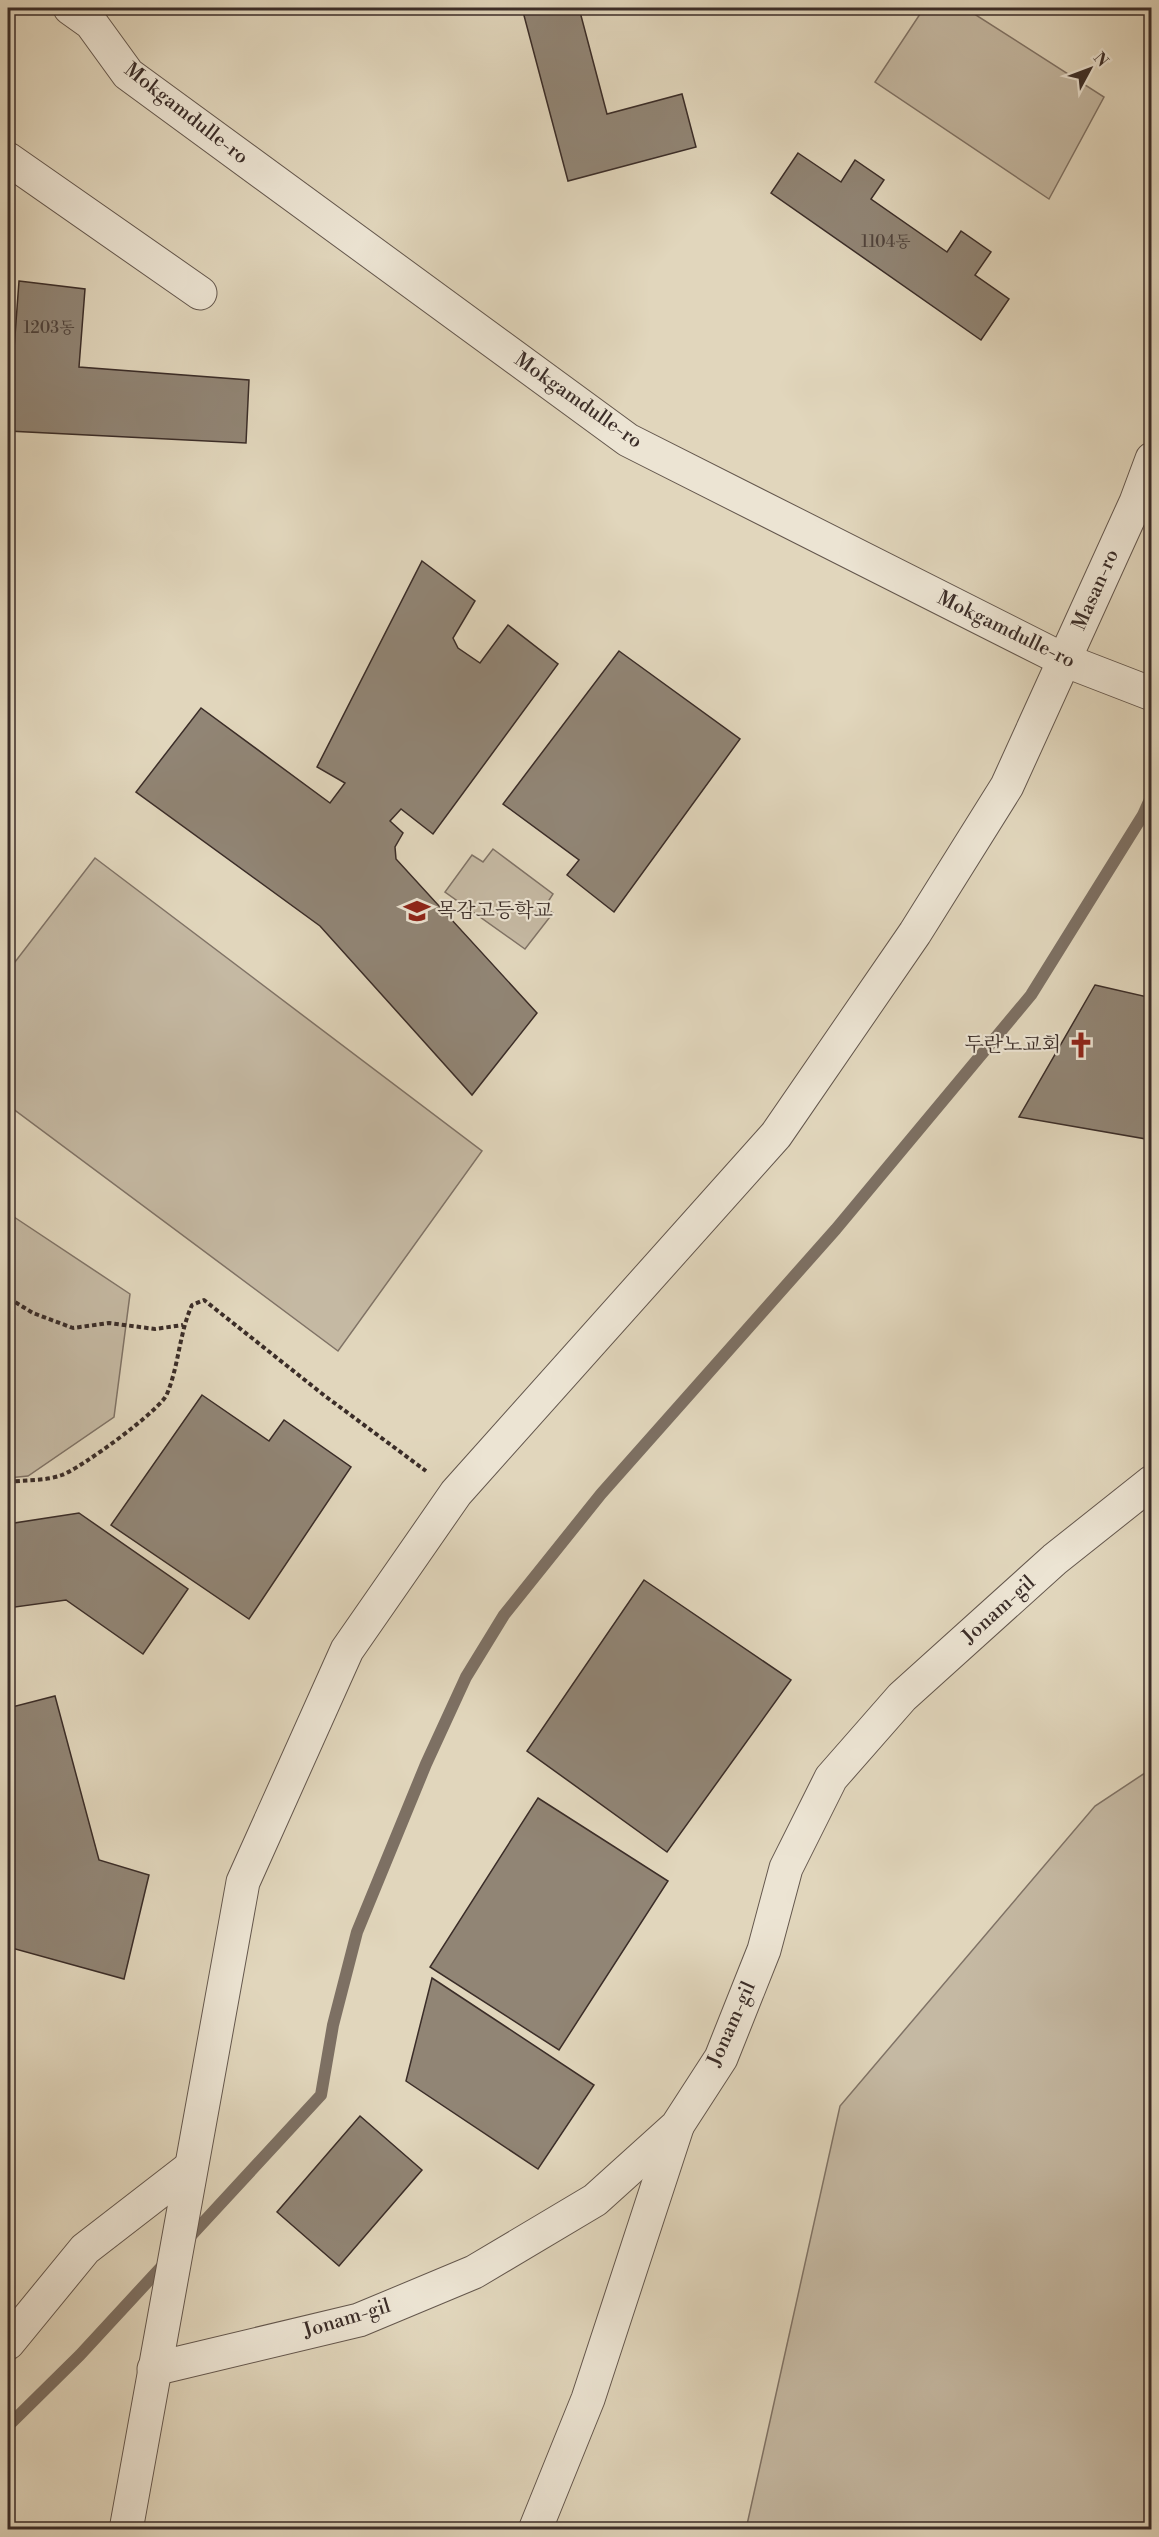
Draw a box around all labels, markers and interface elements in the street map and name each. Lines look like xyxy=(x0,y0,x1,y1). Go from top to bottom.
north arrow xyxy=(1060,39,1120,99)
text: N xyxy=(1089,48,1112,71)
street label: Mokgamdulle-ro xyxy=(119,58,253,170)
house number: 1104동 xyxy=(861,232,911,252)
house number: 1203동 xyxy=(23,318,75,338)
street label: Mokgamdulle-ro xyxy=(509,348,647,454)
street label: Masan-ro xyxy=(1067,546,1125,634)
street label: Mokgamdulle-ro xyxy=(933,586,1079,674)
school or university icon: 목감고등학교 xyxy=(402,896,432,926)
place label: 목감고등학교 xyxy=(437,899,554,924)
church icon: 두란노교회 xyxy=(1066,1030,1096,1060)
place label: 두란노교회 xyxy=(964,1033,1061,1058)
street label: Jonam-gil xyxy=(956,1570,1041,1650)
street label: Jonam-gil xyxy=(702,1978,762,2071)
street label: Jonam-gil xyxy=(299,2294,394,2344)

